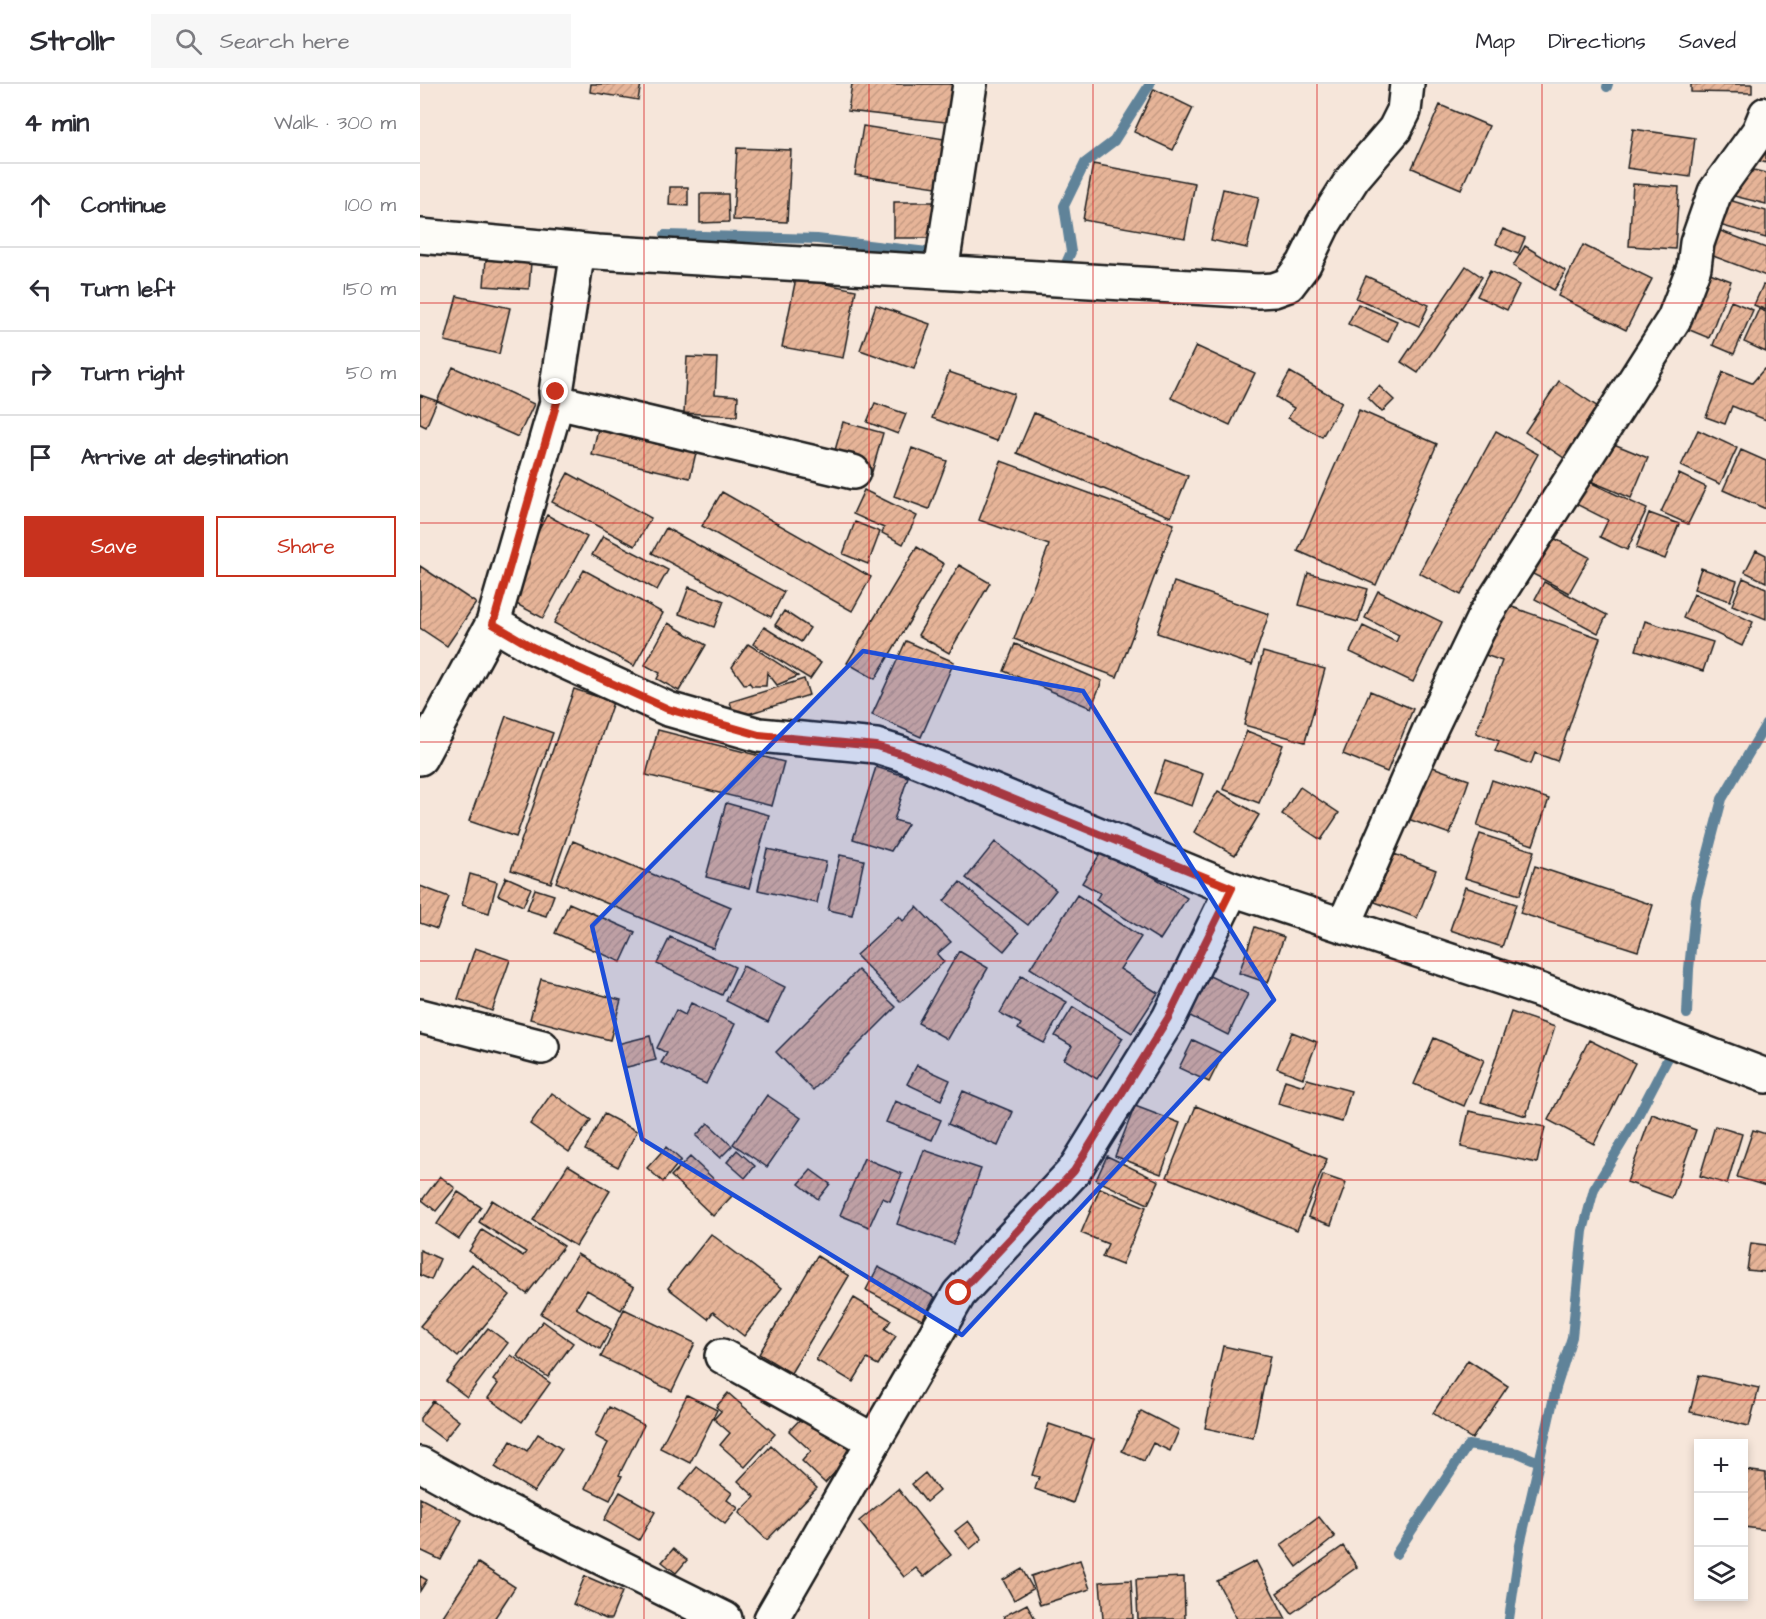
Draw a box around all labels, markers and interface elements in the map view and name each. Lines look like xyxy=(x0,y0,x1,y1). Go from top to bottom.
search box xyxy=(151,14,571,68)
text: Strollr xyxy=(30,22,115,61)
icon: search xyxy=(172,25,205,58)
text: Search here xyxy=(220,26,350,57)
text: Map xyxy=(1475,27,1515,56)
text: Directions xyxy=(1548,27,1646,56)
text: Saved xyxy=(1679,27,1736,56)
text: 4 min xyxy=(24,105,89,141)
text: Walk · 300 m xyxy=(274,109,396,137)
icon: ahead xyxy=(24,189,57,222)
text: Continue xyxy=(81,190,166,221)
text: 100 m xyxy=(345,191,396,219)
icon: left xyxy=(24,273,57,306)
text: Turn left xyxy=(81,274,175,305)
text: 150 m xyxy=(343,275,396,303)
icon: right xyxy=(24,357,57,390)
text: Turn right xyxy=(81,358,184,389)
text: 50 m xyxy=(346,359,396,387)
route end xyxy=(542,378,568,404)
icon: arrive xyxy=(24,441,57,474)
text: Arrive at destination xyxy=(81,442,288,473)
button: Save xyxy=(24,516,204,577)
button: Share xyxy=(216,516,396,577)
route start xyxy=(945,1279,971,1305)
map controls xyxy=(1694,1439,1748,1601)
button: + xyxy=(1694,1439,1748,1493)
button: − xyxy=(1694,1493,1748,1547)
button: layers xyxy=(1694,1547,1748,1601)

